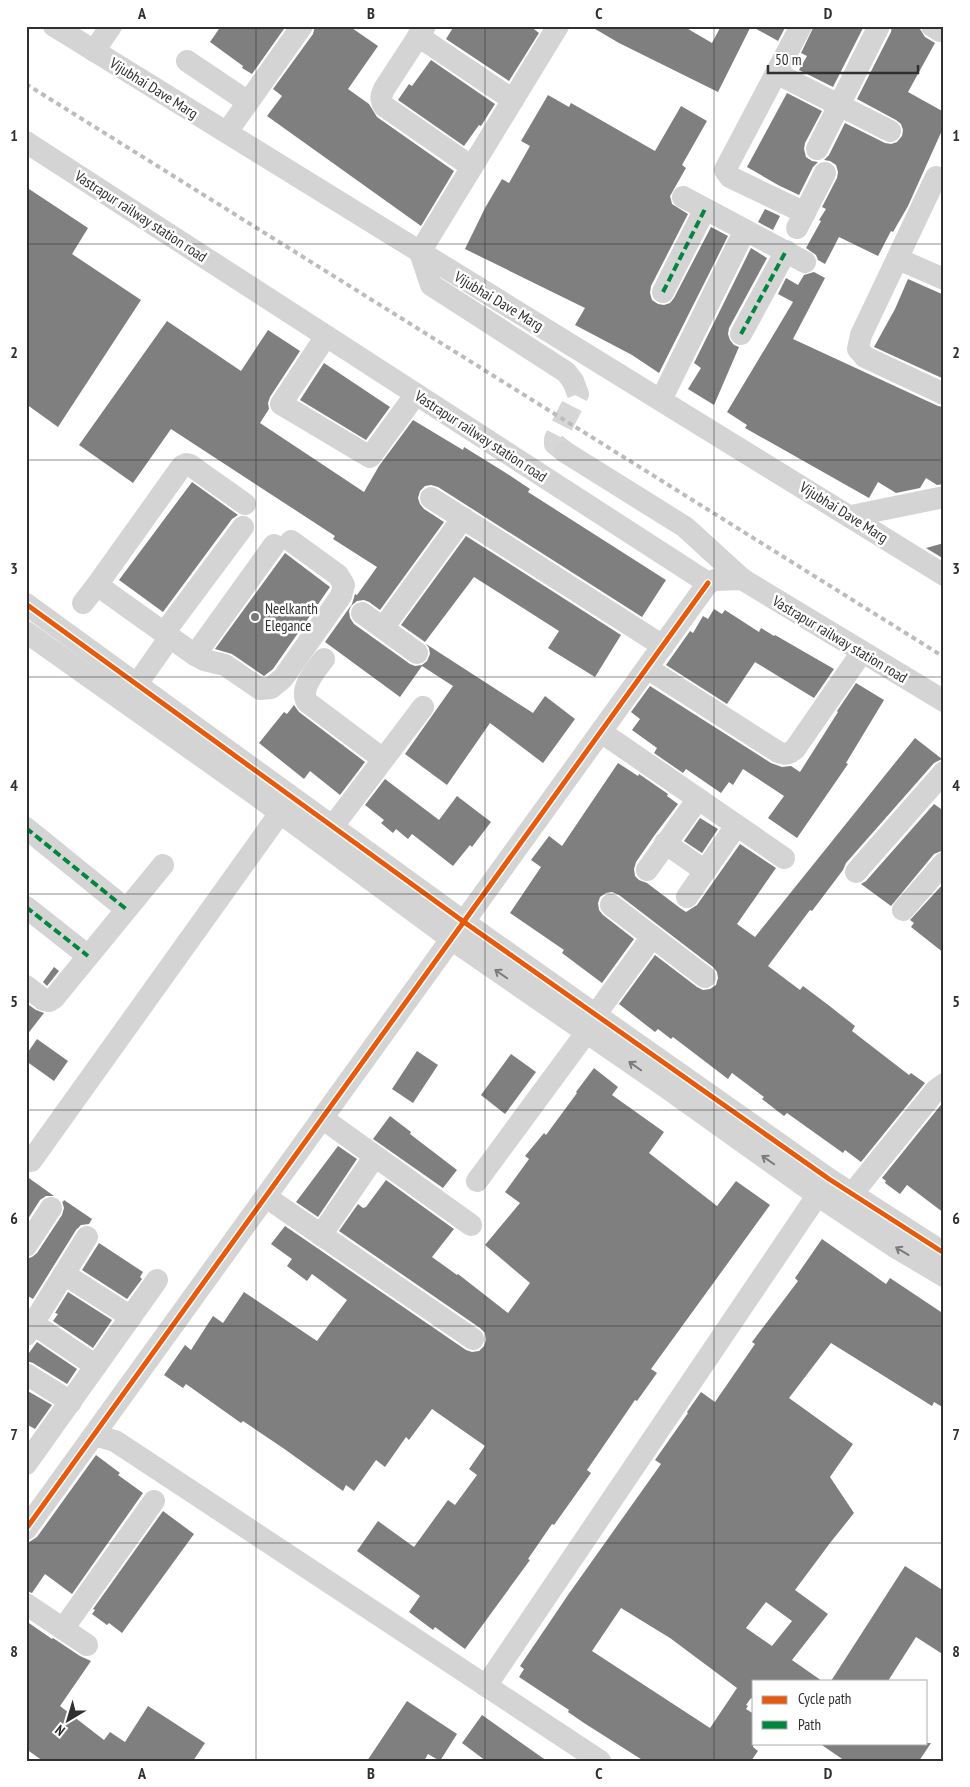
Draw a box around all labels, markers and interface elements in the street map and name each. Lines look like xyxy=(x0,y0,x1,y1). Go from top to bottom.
text: A xyxy=(137,3,147,23)
text: B xyxy=(367,3,375,23)
text: C xyxy=(595,3,603,23)
text: D xyxy=(824,3,833,23)
scale bar xyxy=(768,42,918,74)
text: 50 m xyxy=(775,50,801,69)
street label: Vijubhai Dave Marg xyxy=(105,53,202,123)
text: 1 xyxy=(10,125,18,145)
text: 1 xyxy=(952,125,960,145)
street label: Vastrapur railway station road xyxy=(70,166,211,266)
street label: Vijubhai Dave Marg xyxy=(450,266,547,335)
text: 2 xyxy=(10,342,18,362)
text: 2 xyxy=(952,342,960,362)
street label: Vastrapur railway station road xyxy=(410,386,551,486)
street label: Vijubhai Dave Marg xyxy=(795,477,892,547)
text: 3 xyxy=(10,558,18,578)
text: 3 xyxy=(952,558,960,578)
street label: Vastrapur railway station road xyxy=(768,591,911,687)
place label: Neelkanth Elegance xyxy=(265,599,318,635)
marker: Neelkanth Elegance xyxy=(249,611,261,623)
text: 4 xyxy=(10,775,18,795)
text: 4 xyxy=(952,775,960,795)
one-way arrow xyxy=(494,969,508,979)
text: 5 xyxy=(10,991,18,1011)
text: 5 xyxy=(952,991,960,1011)
one-way arrow xyxy=(628,1061,642,1071)
one-way arrow xyxy=(761,1155,775,1165)
text: 6 xyxy=(10,1208,18,1228)
text: 6 xyxy=(952,1208,960,1228)
one-way arrow xyxy=(896,1245,910,1255)
text: 7 xyxy=(10,1424,18,1444)
text: 7 xyxy=(952,1424,960,1444)
text: 8 xyxy=(10,1641,18,1661)
text: 8 xyxy=(952,1641,960,1661)
legend xyxy=(752,1680,928,1744)
text: Cycle path xyxy=(798,1689,851,1708)
north arrow xyxy=(42,1694,92,1744)
text: Path xyxy=(798,1715,821,1734)
text: N xyxy=(51,1721,69,1740)
text: A xyxy=(137,1763,147,1783)
text: B xyxy=(367,1763,375,1783)
text: C xyxy=(595,1763,603,1783)
text: D xyxy=(824,1763,833,1783)

